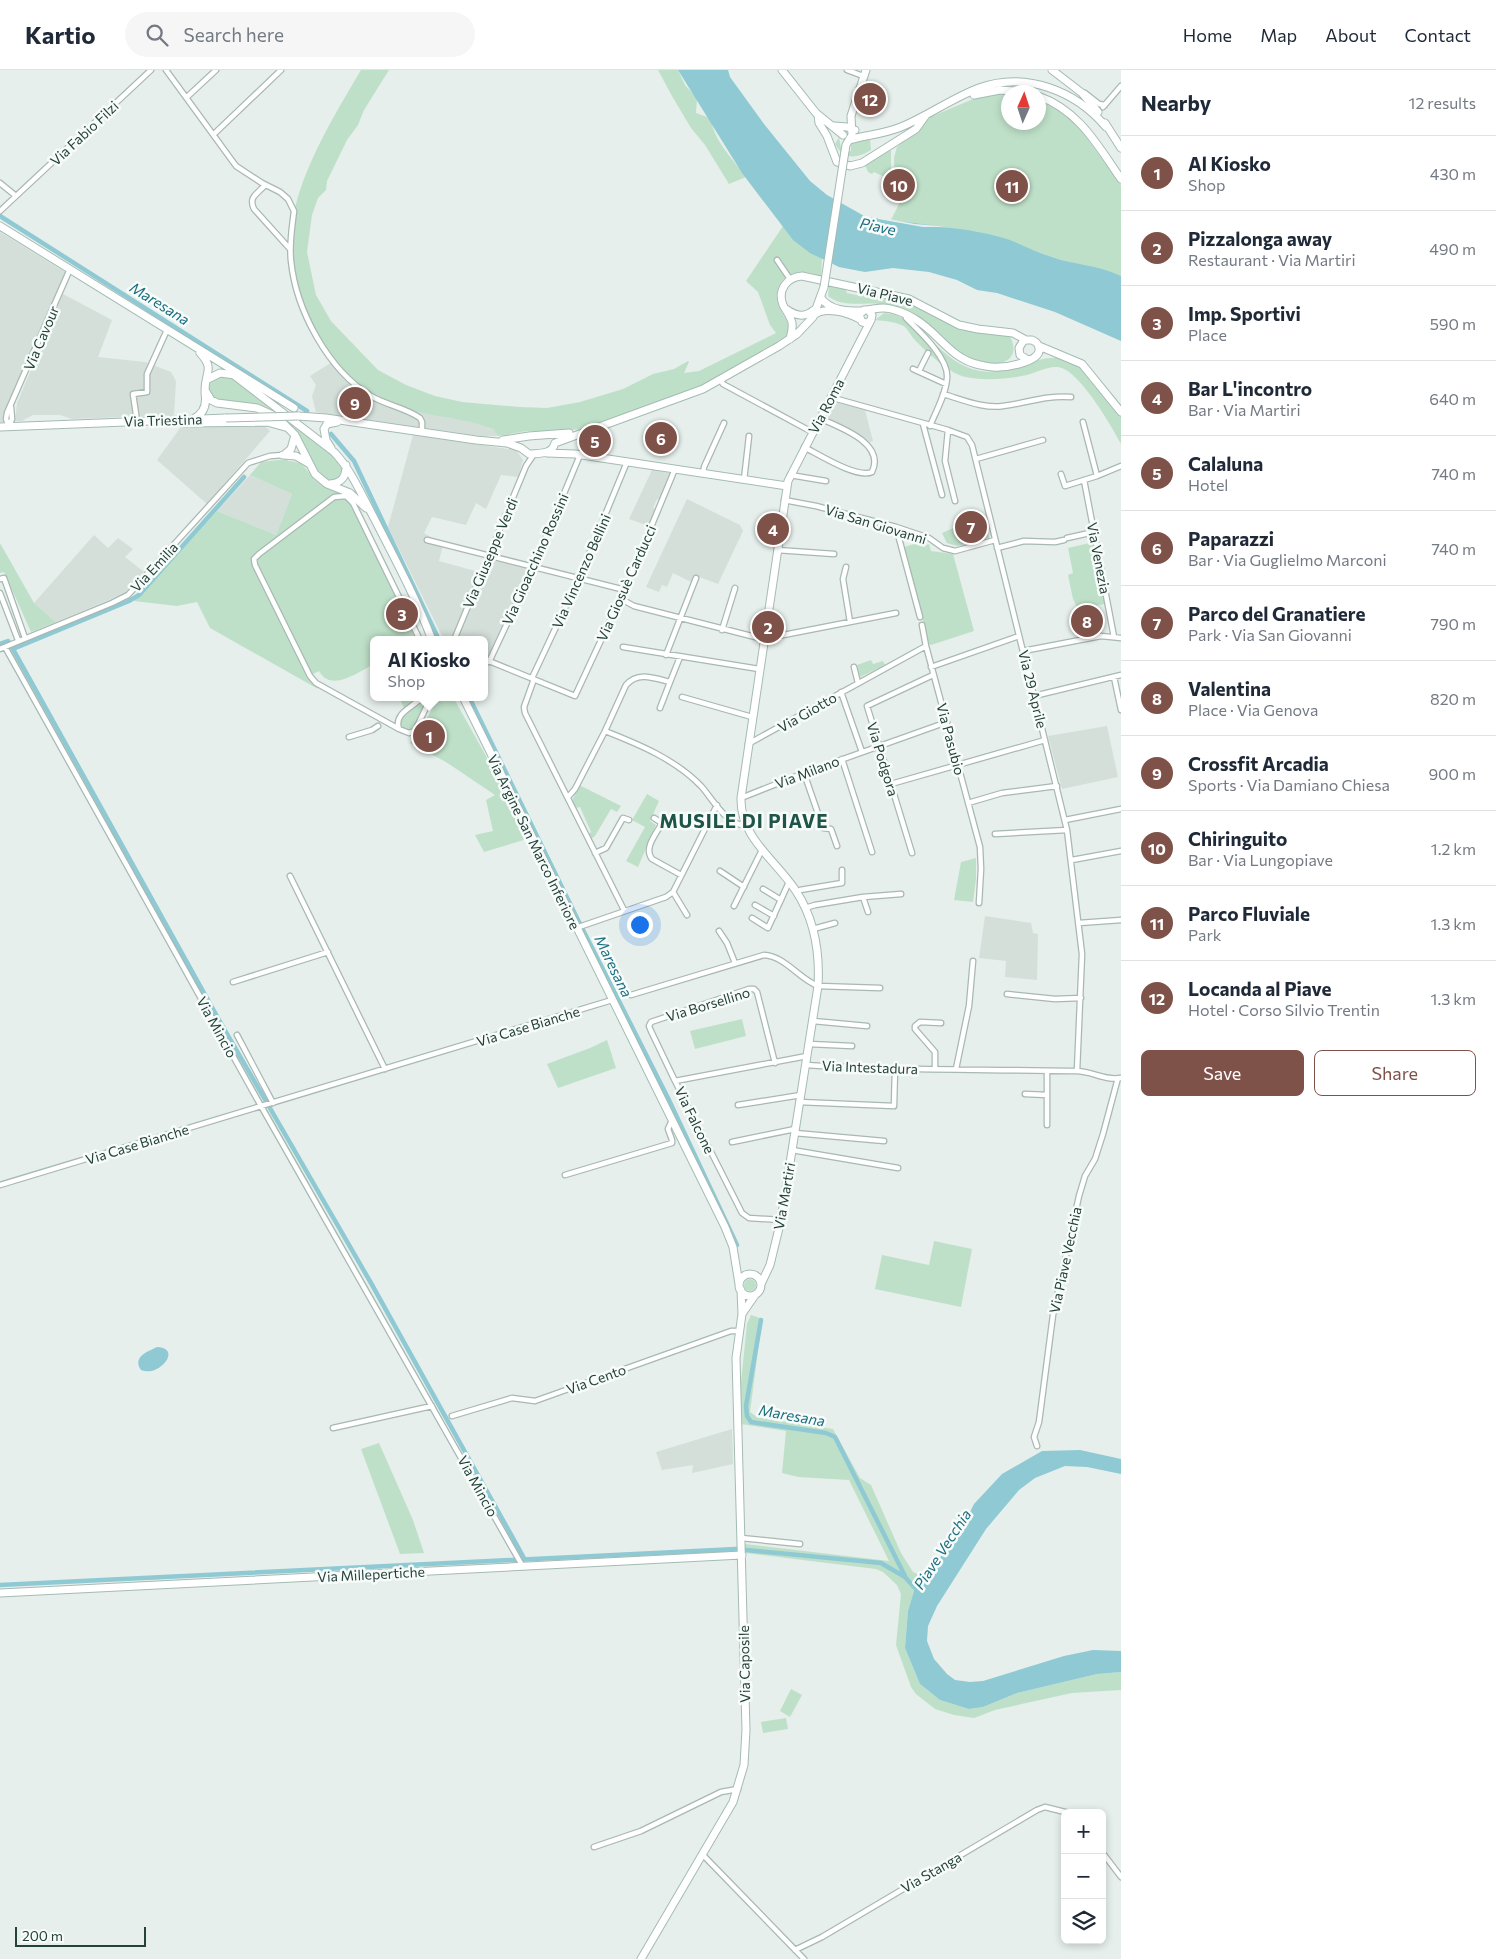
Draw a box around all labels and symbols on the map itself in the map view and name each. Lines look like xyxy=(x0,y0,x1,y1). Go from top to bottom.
pin: 12 xyxy=(854,80,886,118)
north arrow xyxy=(1001,85,1046,130)
street label: Via Fabio Filzi xyxy=(46,97,122,169)
pin: 10 xyxy=(883,166,915,204)
pin: 11 xyxy=(996,167,1028,205)
water label: Piave xyxy=(858,213,898,239)
water label: Maresana xyxy=(127,278,193,328)
street label: Via Piave xyxy=(855,279,915,309)
street label: Via Cavour xyxy=(20,303,62,373)
street label: Via Roma xyxy=(804,376,848,436)
pin: 9 xyxy=(339,384,371,422)
street label: Via Triestina xyxy=(123,410,203,430)
pin: 6 xyxy=(645,419,677,457)
pin: 5 xyxy=(579,422,611,460)
street label: Via Gioacchino Rossini xyxy=(498,491,572,627)
street label: Via Giuseppe Verdi xyxy=(459,495,521,611)
street label: Via San Giovanni xyxy=(823,500,929,548)
pin: 7 xyxy=(955,508,987,546)
pin: 4 xyxy=(757,510,789,548)
street label: Via Vincenzo Bellini xyxy=(548,511,614,631)
street label: Via Venezia xyxy=(1084,521,1114,595)
street label: Via Giosuè Carducci xyxy=(593,522,659,644)
street label: Via Emilia xyxy=(127,539,181,595)
pin: 3 xyxy=(386,595,418,633)
pin: 8 xyxy=(1071,602,1103,640)
pin: 2 xyxy=(752,608,784,646)
street label: Via 29 Aprile xyxy=(1015,648,1051,730)
street label: Via Giotto xyxy=(775,688,839,736)
street label: Via Pasubio xyxy=(933,701,969,777)
pin: 1 xyxy=(413,717,445,755)
street label: Via Podgora xyxy=(864,720,902,798)
street label: Via Argine San Marco Inferiore xyxy=(484,752,584,932)
street label: Via Milano xyxy=(772,752,842,792)
district label: MUSILE DI PIAVE xyxy=(659,809,829,832)
your location xyxy=(627,912,653,938)
water label: Maresana xyxy=(591,932,637,1000)
street label: Via Borsellino xyxy=(664,983,752,1025)
street label: Via Mincio xyxy=(193,994,241,1060)
street label: Via Case Bianche xyxy=(474,1002,582,1050)
street label: Via Intestadura xyxy=(822,1057,918,1077)
street label: Via Falcone xyxy=(671,1084,719,1156)
street label: Via Case Bianche xyxy=(83,1120,191,1168)
street label: Via Martiri xyxy=(770,1161,798,1231)
street label: Via Piave Vecchia xyxy=(1045,1205,1085,1315)
street label: Via Cento xyxy=(564,1360,628,1398)
water label: Maresana xyxy=(758,1400,827,1430)
street label: Via Mincio xyxy=(454,1453,502,1519)
water label: Piave Vecchia xyxy=(910,1506,975,1592)
street label: Via Millepertiche xyxy=(317,1563,425,1585)
street label: Via Caposile xyxy=(735,1625,753,1703)
street label: Via Stanga xyxy=(898,1848,964,1896)
scale bar xyxy=(15,1924,146,1947)

